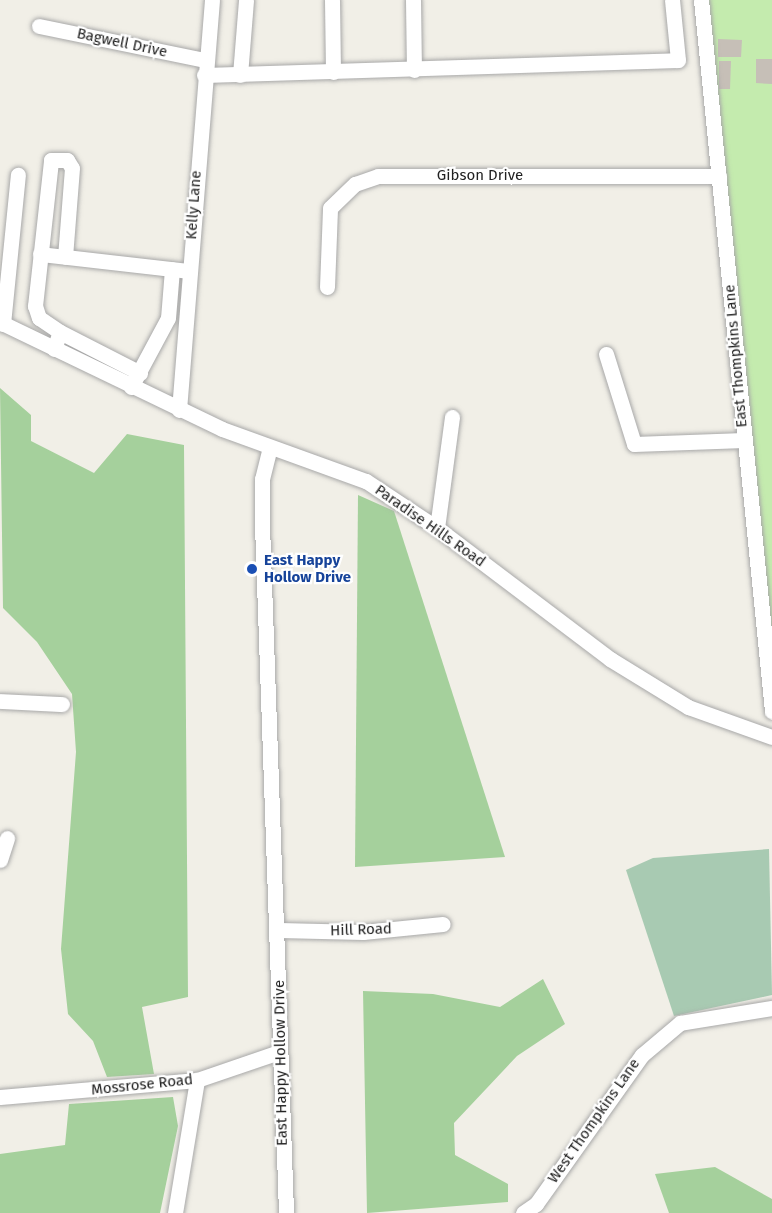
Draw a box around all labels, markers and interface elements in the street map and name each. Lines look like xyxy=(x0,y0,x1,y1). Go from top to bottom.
street label: Bagwell Drive xyxy=(75,25,169,61)
street label: Gibson Drive xyxy=(437,167,523,185)
street label: Kelly Lane xyxy=(183,170,205,240)
street label: East Thompkins Lane xyxy=(721,284,751,428)
street label: Paradise Hills Road xyxy=(371,481,489,571)
place label: East Happy Hollow Drive xyxy=(264,551,351,586)
marker: East Happy Hollow Drive xyxy=(245,562,259,576)
street label: Hill Road xyxy=(330,920,392,940)
street label: East Happy Hollow Drive xyxy=(271,980,291,1146)
street label: West Thompkins Lane xyxy=(544,1055,644,1187)
street label: Mossrose Road xyxy=(90,1071,194,1099)

